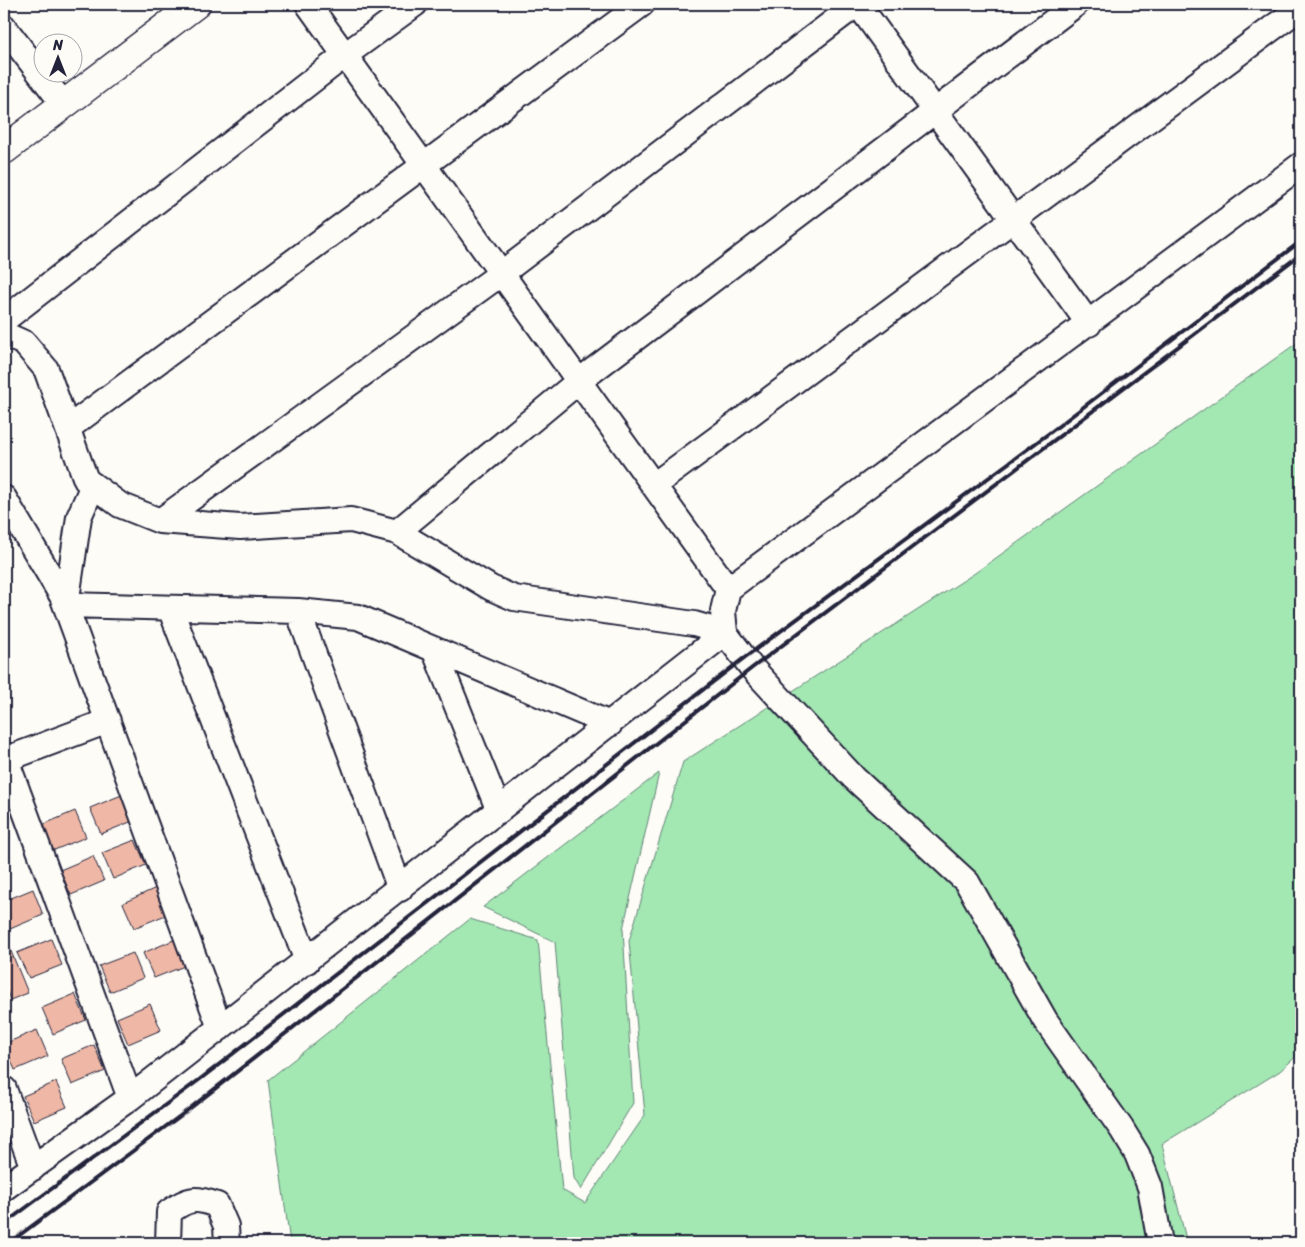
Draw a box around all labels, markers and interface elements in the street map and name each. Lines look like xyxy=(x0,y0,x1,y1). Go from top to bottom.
north arrow xyxy=(32,32,82,82)
text: N xyxy=(52,33,63,58)

